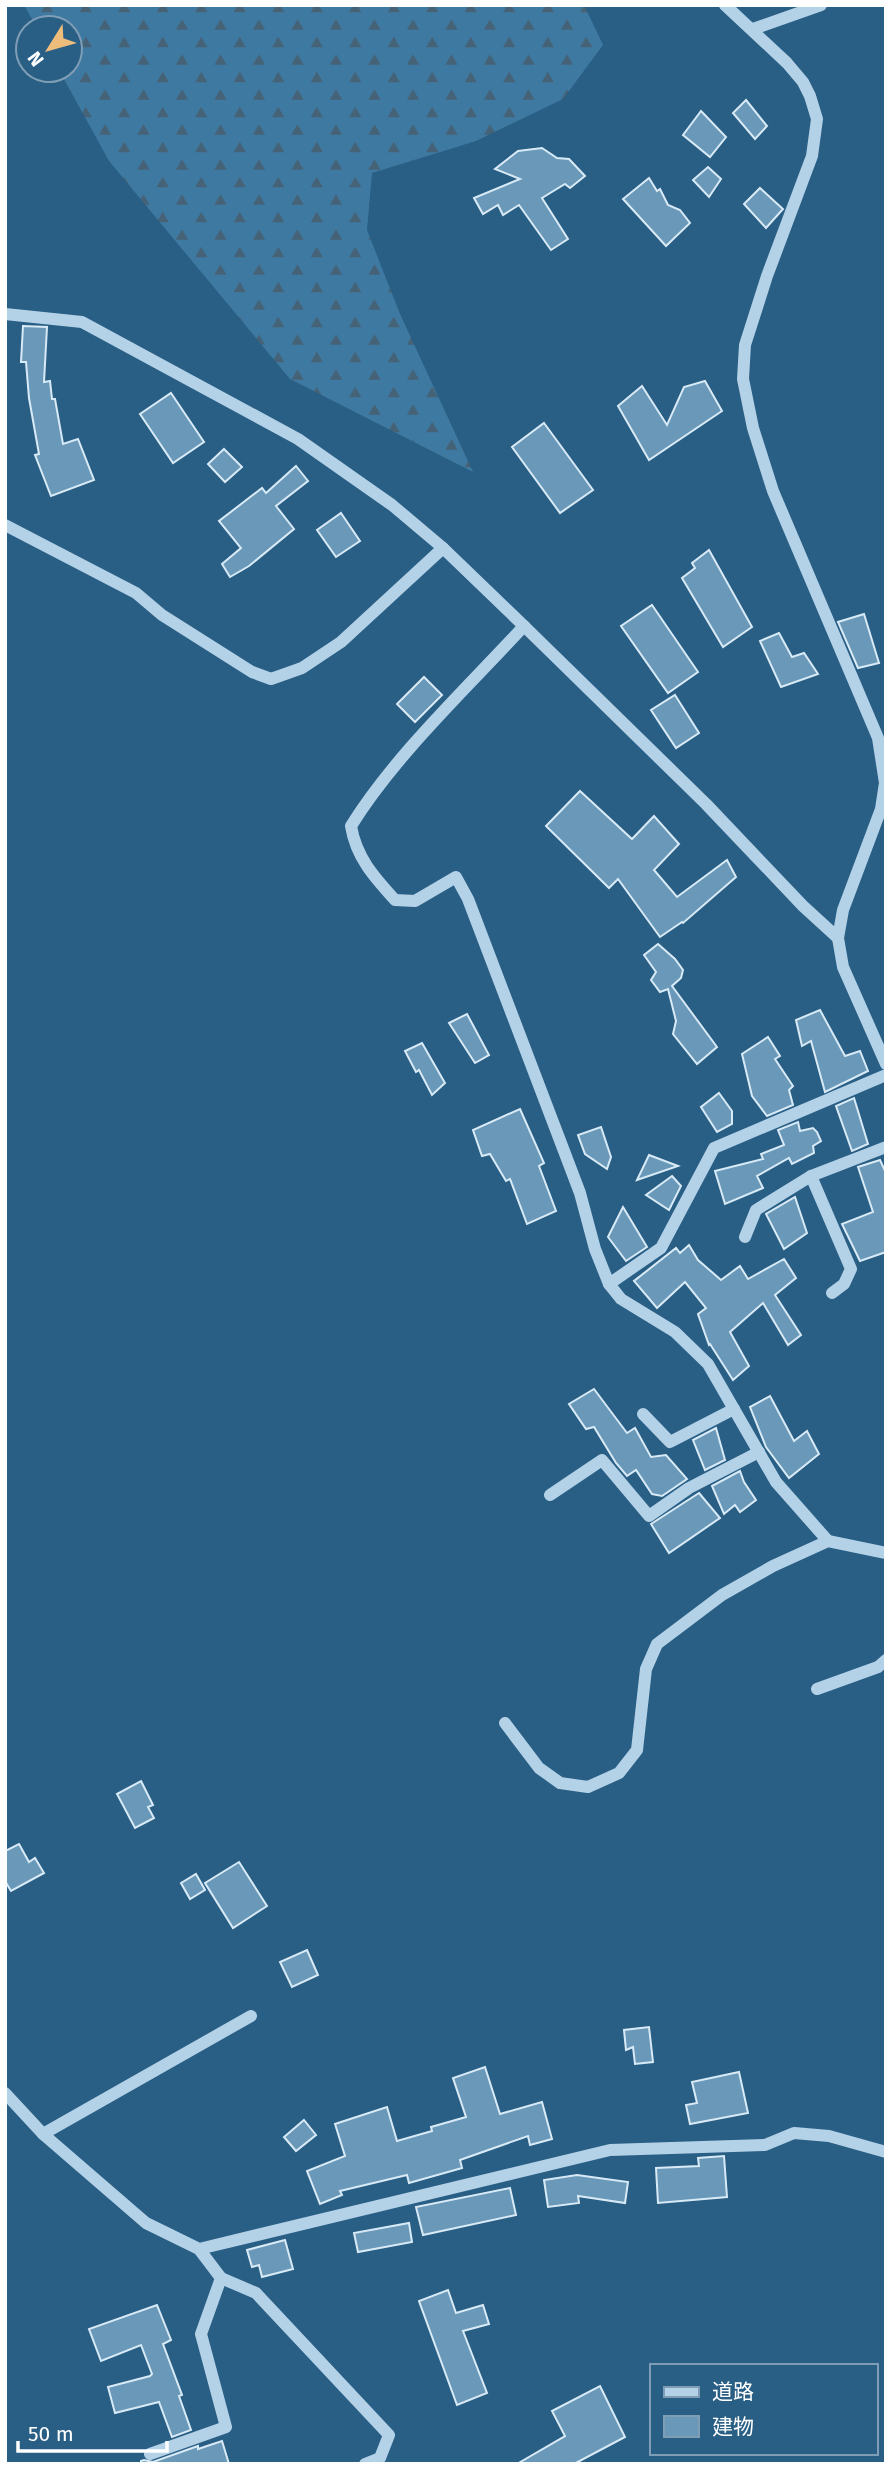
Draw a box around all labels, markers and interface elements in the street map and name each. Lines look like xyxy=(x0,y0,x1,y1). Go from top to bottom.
north arrow xyxy=(14,14,84,84)
text: N xyxy=(23,47,49,71)
legend xyxy=(650,2364,877,2455)
text: 道路 xyxy=(712,2379,754,2405)
scale bar xyxy=(18,2410,166,2454)
text: 建物 xyxy=(712,2414,754,2440)
text: 50 m xyxy=(28,2421,74,2447)

